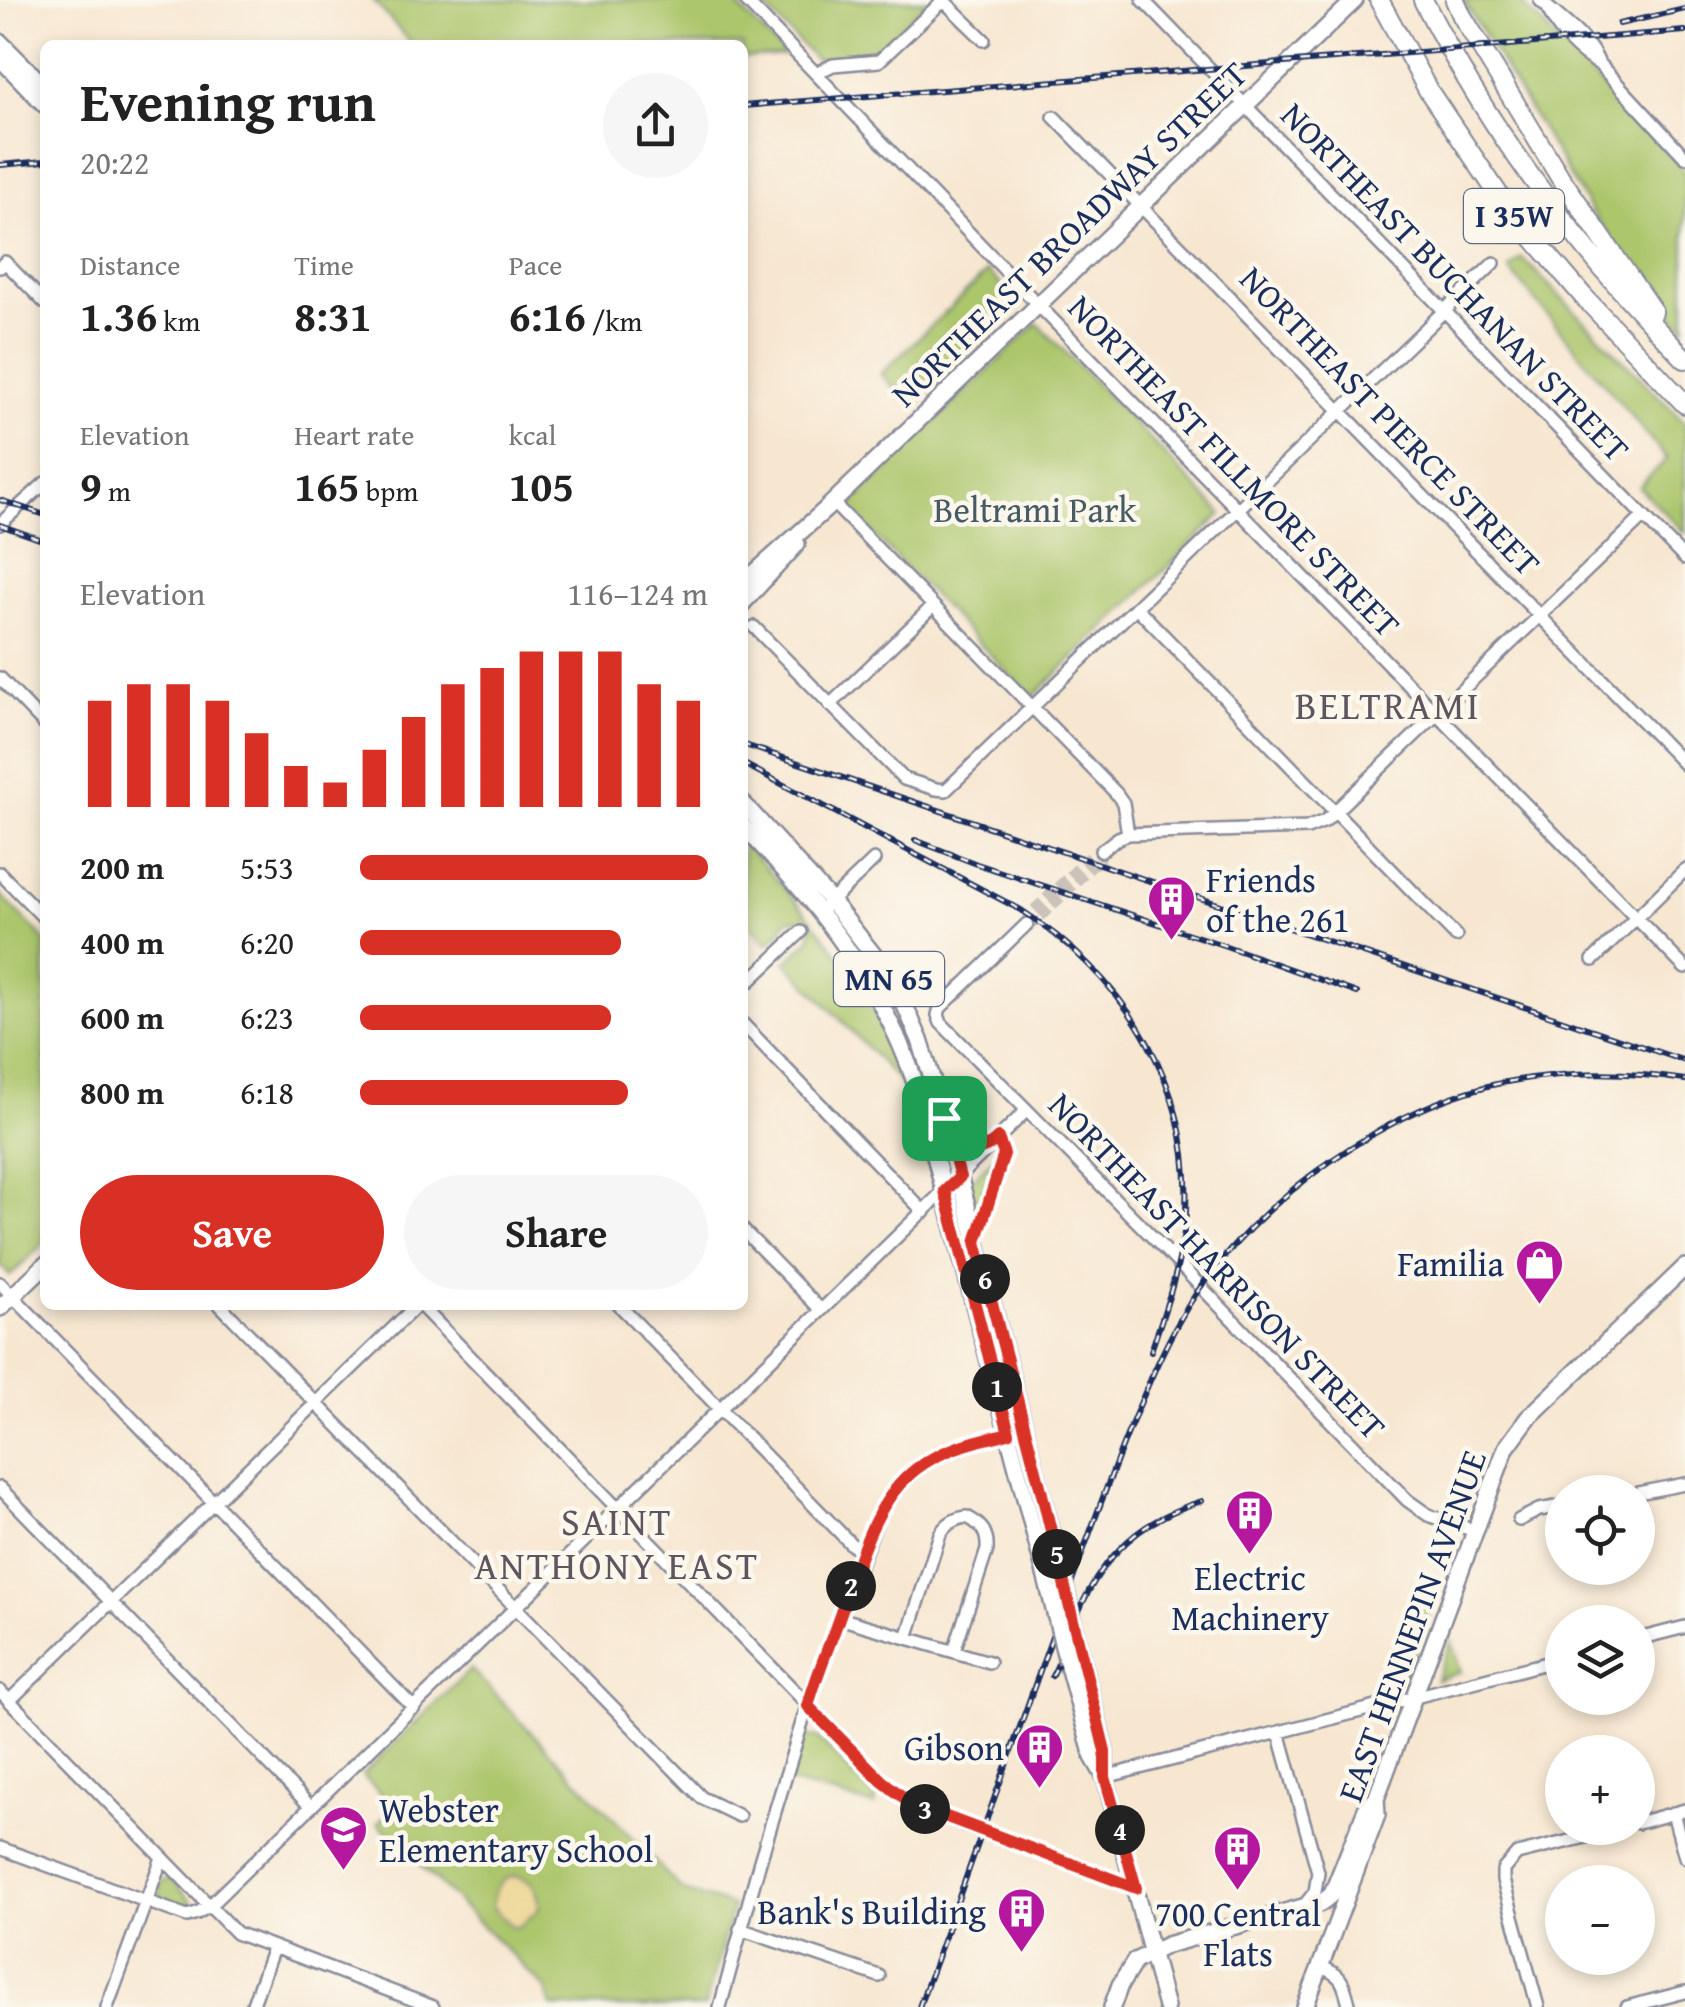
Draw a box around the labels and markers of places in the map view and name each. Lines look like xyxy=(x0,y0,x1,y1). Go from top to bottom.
place label: Friends of the 261 xyxy=(1206,854,1350,945)
building icon: Friends of the 261 xyxy=(1145,874,1197,942)
pin xyxy=(902,1076,987,1161)
place label: Familia xyxy=(1397,1238,1504,1289)
shop icon: Familia xyxy=(1513,1238,1565,1306)
pin: 6 xyxy=(960,1254,1010,1304)
pin: 1 xyxy=(972,1362,1022,1412)
building icon: Electric Machinery xyxy=(1224,1488,1276,1556)
pin: 5 xyxy=(1032,1529,1082,1579)
place label: Electric Machinery xyxy=(1171,1552,1329,1643)
pin: 2 xyxy=(826,1561,876,1611)
place label: Gibson xyxy=(904,1722,1004,1773)
building icon: Gibson xyxy=(1013,1722,1065,1790)
place label: Webster Elementary School xyxy=(379,1784,654,1875)
pin: 3 xyxy=(900,1784,950,1834)
school or university icon: Webster Elementary School xyxy=(318,1804,370,1872)
pin: 4 xyxy=(1095,1805,1145,1855)
building icon: 700 Central Flats xyxy=(1212,1824,1264,1892)
place label: Bank's Building xyxy=(758,1886,987,1937)
building icon: Bank's Building xyxy=(995,1886,1047,1954)
place label: 700 Central Flats xyxy=(1155,1888,1321,1979)

